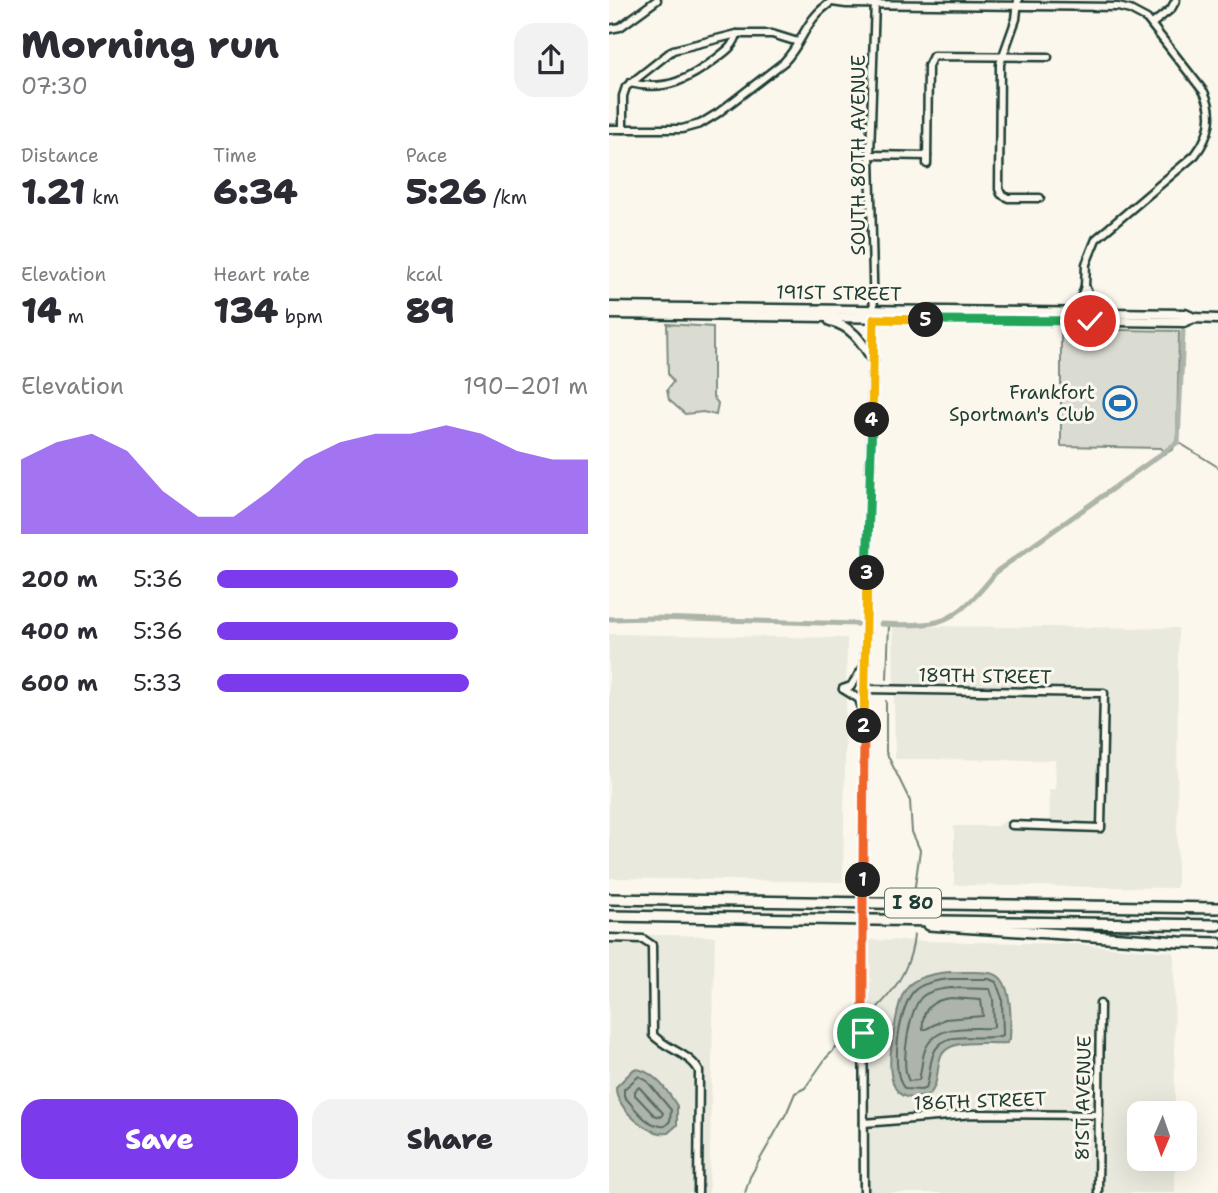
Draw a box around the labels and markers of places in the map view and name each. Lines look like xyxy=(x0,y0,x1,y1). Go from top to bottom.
pin xyxy=(1060,291,1120,351)
pin: 5 xyxy=(909,302,943,338)
place label: Frankfort Sportman's Club xyxy=(949,380,1095,427)
sports icon: Frankfort Sportman's Club xyxy=(1101,384,1139,422)
pin: 4 xyxy=(855,402,889,438)
pin: 3 xyxy=(849,556,885,590)
pin: 2 xyxy=(847,708,881,744)
pin: 1 xyxy=(845,862,881,898)
pin xyxy=(833,1003,893,1063)

